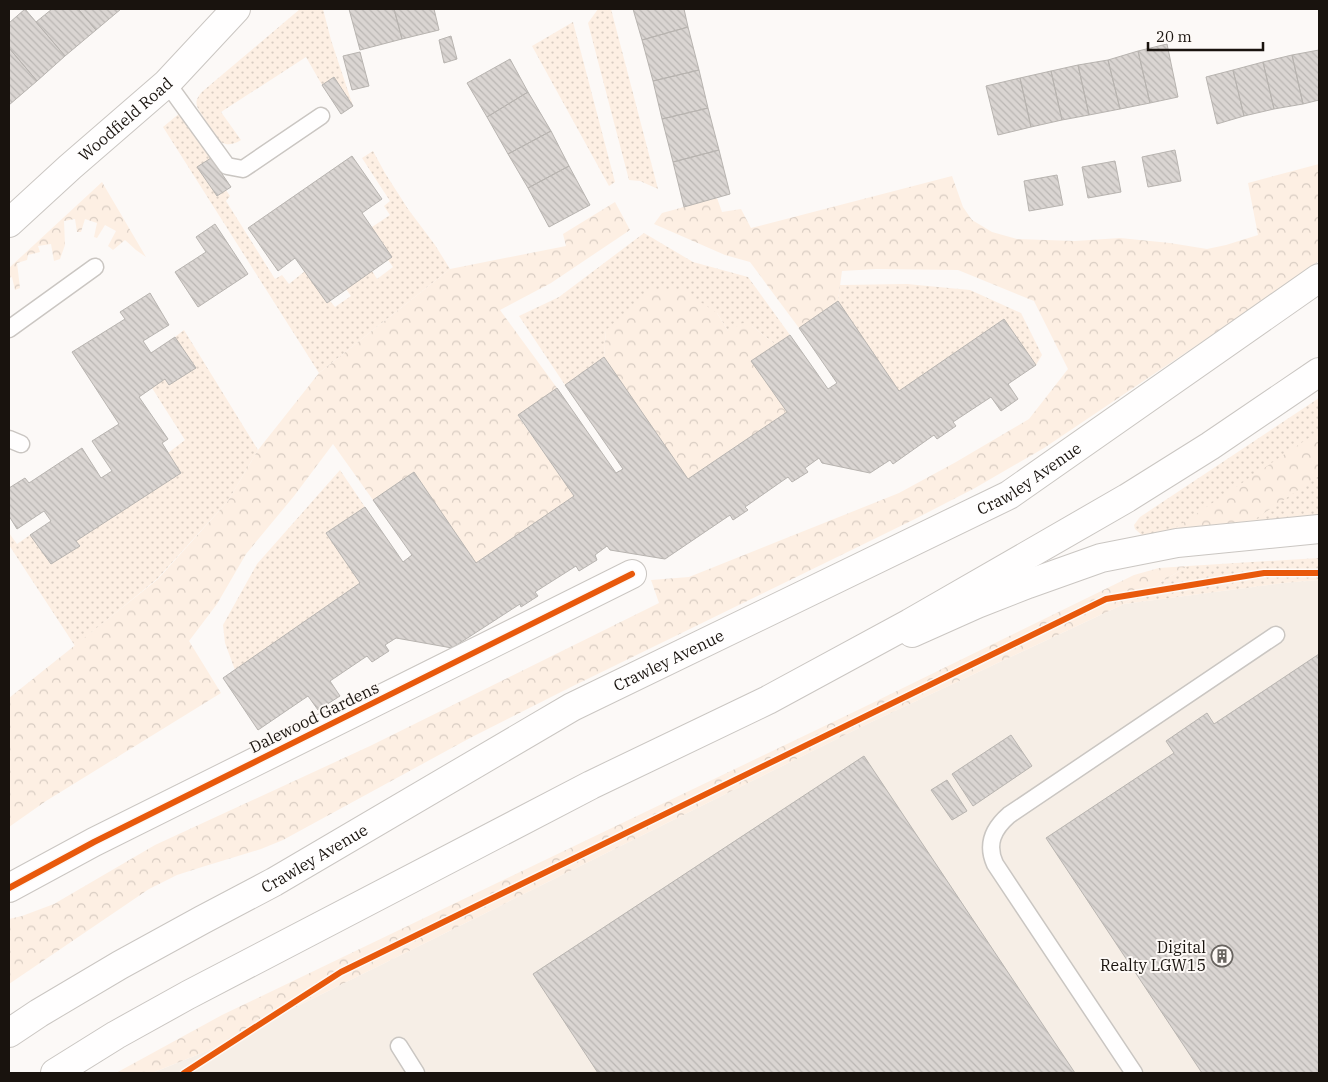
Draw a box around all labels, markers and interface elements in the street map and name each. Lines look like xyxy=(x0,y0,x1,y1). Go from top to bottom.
scale bar xyxy=(1148,20,1263,52)
text: 20 m xyxy=(1156,27,1192,46)
street label: Woodfield Road xyxy=(74,73,177,165)
street label: Crawley Avenue xyxy=(974,438,1085,519)
street label: Crawley Avenue xyxy=(610,625,727,695)
street label: Dalewood Gardens xyxy=(246,677,382,757)
street label: Crawley Avenue xyxy=(258,819,371,897)
place label: Digital Realty LGW15 xyxy=(1100,937,1206,975)
building icon: Digital Realty LGW15 xyxy=(1210,944,1234,968)

